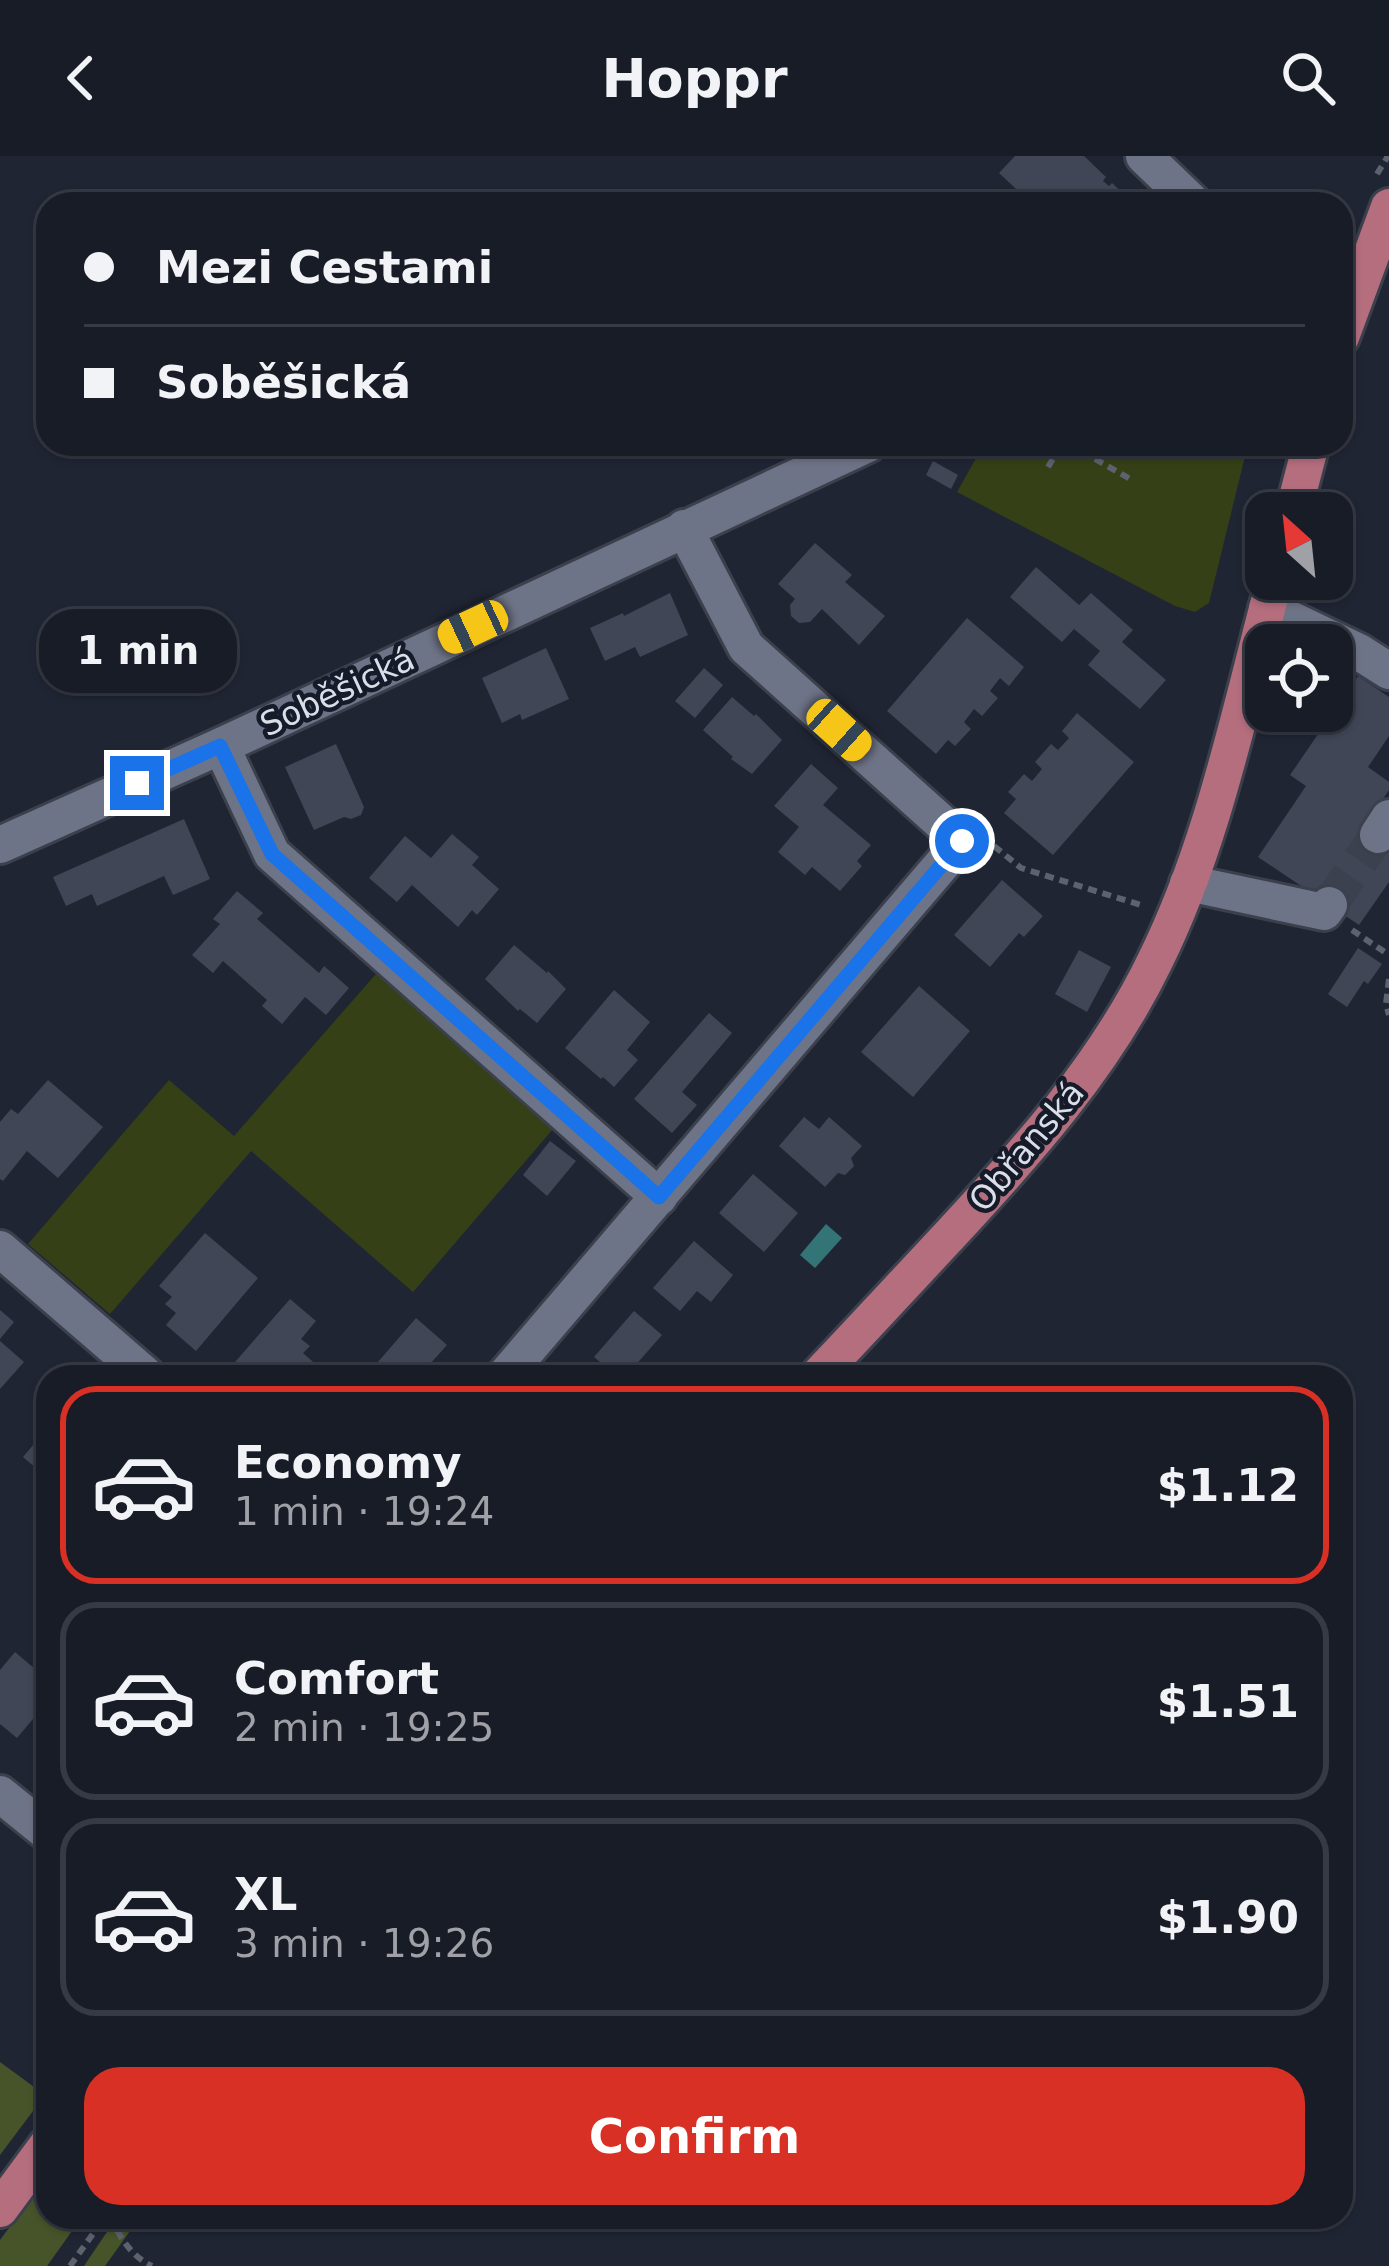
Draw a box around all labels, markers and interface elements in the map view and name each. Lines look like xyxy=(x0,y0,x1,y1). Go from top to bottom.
icon: back xyxy=(48,45,114,111)
icon: search xyxy=(1275,45,1341,111)
text: Hoppr xyxy=(601,47,788,110)
text: Mezi Cestami xyxy=(156,241,493,294)
text: Soběšická xyxy=(156,356,411,409)
north arrow xyxy=(1245,492,1353,600)
map controls xyxy=(1245,492,1353,732)
car xyxy=(433,595,513,659)
callout: 1 min xyxy=(38,609,236,693)
button: locate xyxy=(1245,624,1353,732)
text: 1 min xyxy=(77,628,199,673)
street label: Soběšická xyxy=(254,639,421,744)
car xyxy=(800,693,878,767)
route end xyxy=(110,756,164,810)
route start xyxy=(935,814,989,868)
street label: Obřanská xyxy=(961,1073,1092,1219)
icon: car xyxy=(90,1431,198,1539)
text: Economy xyxy=(234,1436,462,1489)
text: $1.12 xyxy=(1157,1459,1299,1512)
text: 1 min · 19:24 xyxy=(234,1489,494,1534)
icon: car xyxy=(90,1647,198,1755)
text: Comfort xyxy=(234,1652,439,1705)
text: $1.51 xyxy=(1157,1675,1299,1728)
text: 2 min · 19:25 xyxy=(234,1705,494,1750)
icon: car xyxy=(90,1863,198,1971)
text: XL xyxy=(234,1868,297,1921)
text: $1.90 xyxy=(1157,1891,1299,1944)
text: 3 min · 19:26 xyxy=(234,1921,494,1966)
button: Confirm xyxy=(84,2067,1305,2205)

